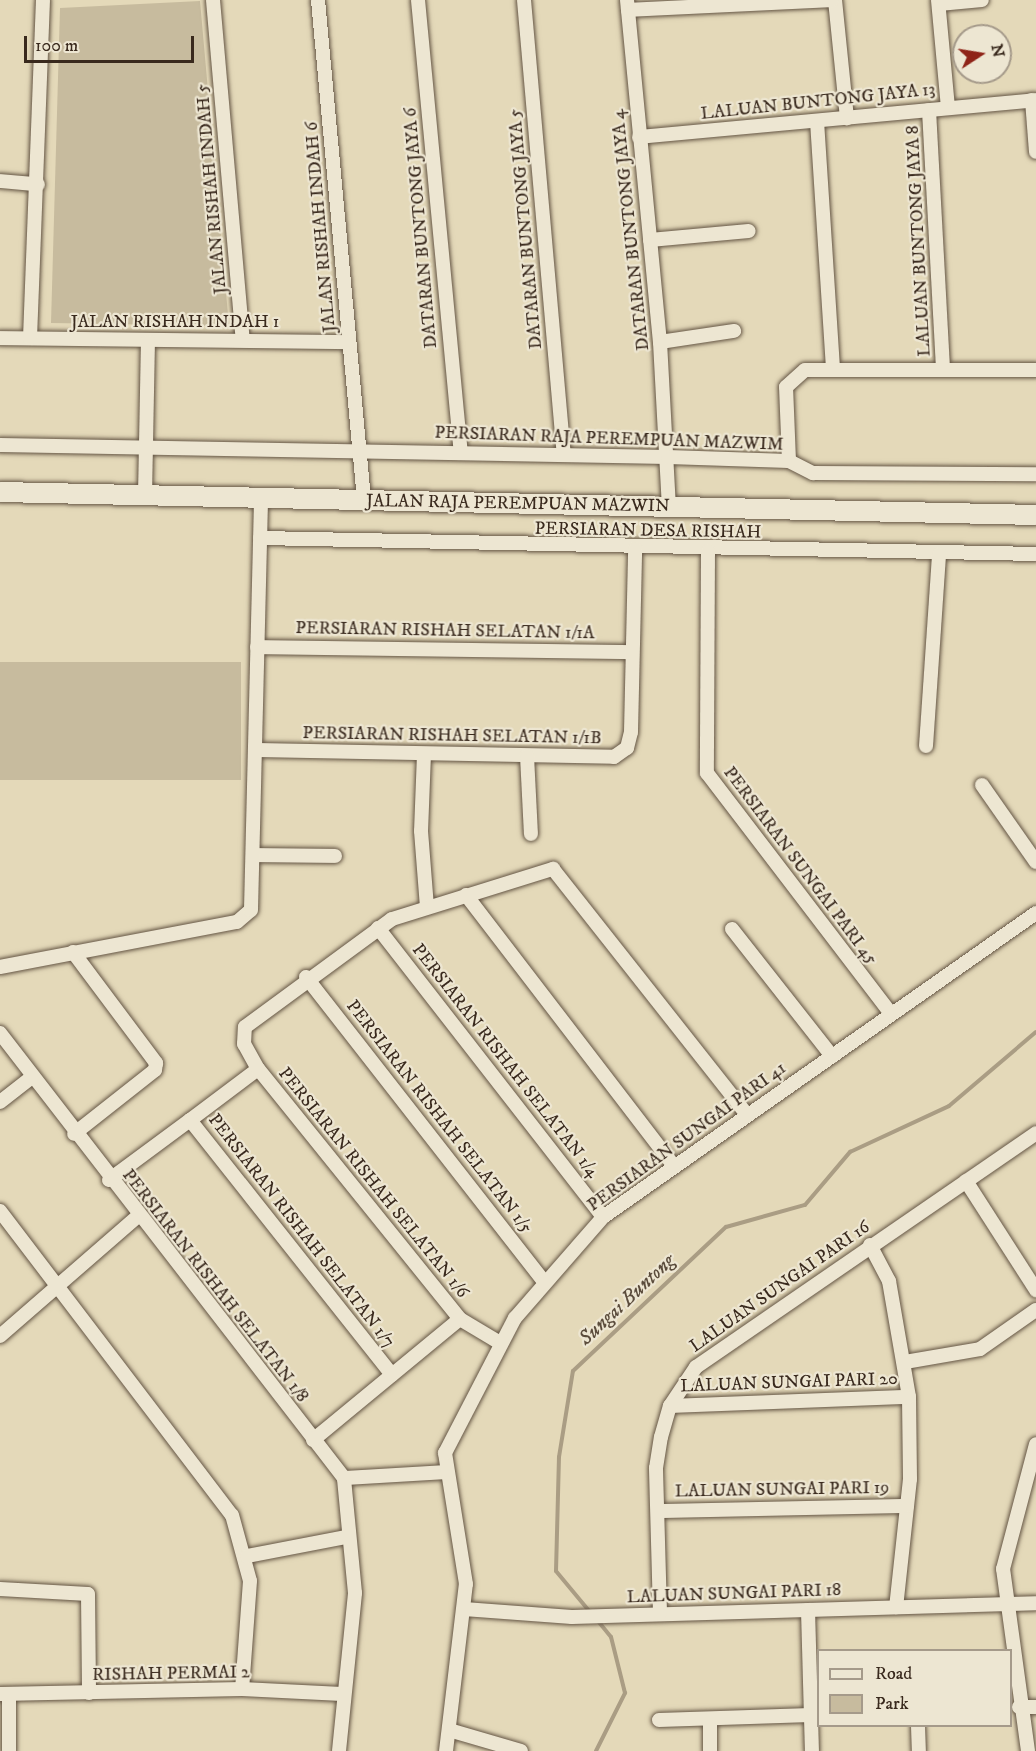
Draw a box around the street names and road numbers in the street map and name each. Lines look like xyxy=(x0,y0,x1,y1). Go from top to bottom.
street label: LALUAN BUNTONG JAYA 13 xyxy=(700,79,936,125)
street label: JALAN RISHAH INDAH 5 xyxy=(192,83,232,295)
street label: DATARAN BUNTONG JAYA 6 xyxy=(400,107,442,349)
street label: DATARAN BUNTONG JAYA 5 xyxy=(505,108,547,350)
street label: DATARAN BUNTONG JAYA 4 xyxy=(608,108,654,352)
street label: JALAN RISHAH INDAH 6 xyxy=(301,121,341,333)
street label: LALUAN BUNTONG JAYA 8 xyxy=(902,125,936,357)
street label: JALAN RISHAH INDAH 1 xyxy=(71,311,279,333)
street label: PERSIARAN RAJA PEREMPUAN MAZWIM xyxy=(434,422,784,456)
street label: JALAN RAJA PEREMPUAN MAZWIN xyxy=(366,491,670,517)
street label: PERSIARAN DESA RISHAH xyxy=(534,518,762,544)
street label: PERSIARAN RISHAH SELATAN 1/1A xyxy=(295,618,595,644)
street label: PERSIARAN RISHAH SELATAN 1/1B xyxy=(302,723,602,749)
street label: PERSIARAN SUNGAI PARI 45 xyxy=(718,763,882,969)
street label: PERSIARAN RISHAH SELATAN 1/4 xyxy=(407,940,603,1182)
street label: PERSIARAN RISHAH SELATAN 1/5 xyxy=(341,996,537,1238)
street label: PERSIARAN SUNGAI PARI 41 xyxy=(583,1058,791,1216)
street label: PERSIARAN RISHAH SELATAN 1/6 xyxy=(273,1063,473,1303)
street label: PERSIARAN RISHAH SELATAN 1/7 xyxy=(203,1110,399,1352)
street label: PERSIARAN RISHAH SELATAN 1/8 xyxy=(117,1165,313,1407)
street label: LALUAN SUNGAI PARI 16 xyxy=(686,1217,874,1357)
street label: LALUAN SUNGAI PARI 20 xyxy=(680,1368,898,1398)
street label: LALUAN SUNGAI PARI 19 xyxy=(675,1477,889,1503)
street label: LALUAN SUNGAI PARI 18 xyxy=(626,1579,842,1609)
street label: RISHAH PERMAI 2 xyxy=(92,1662,250,1686)

